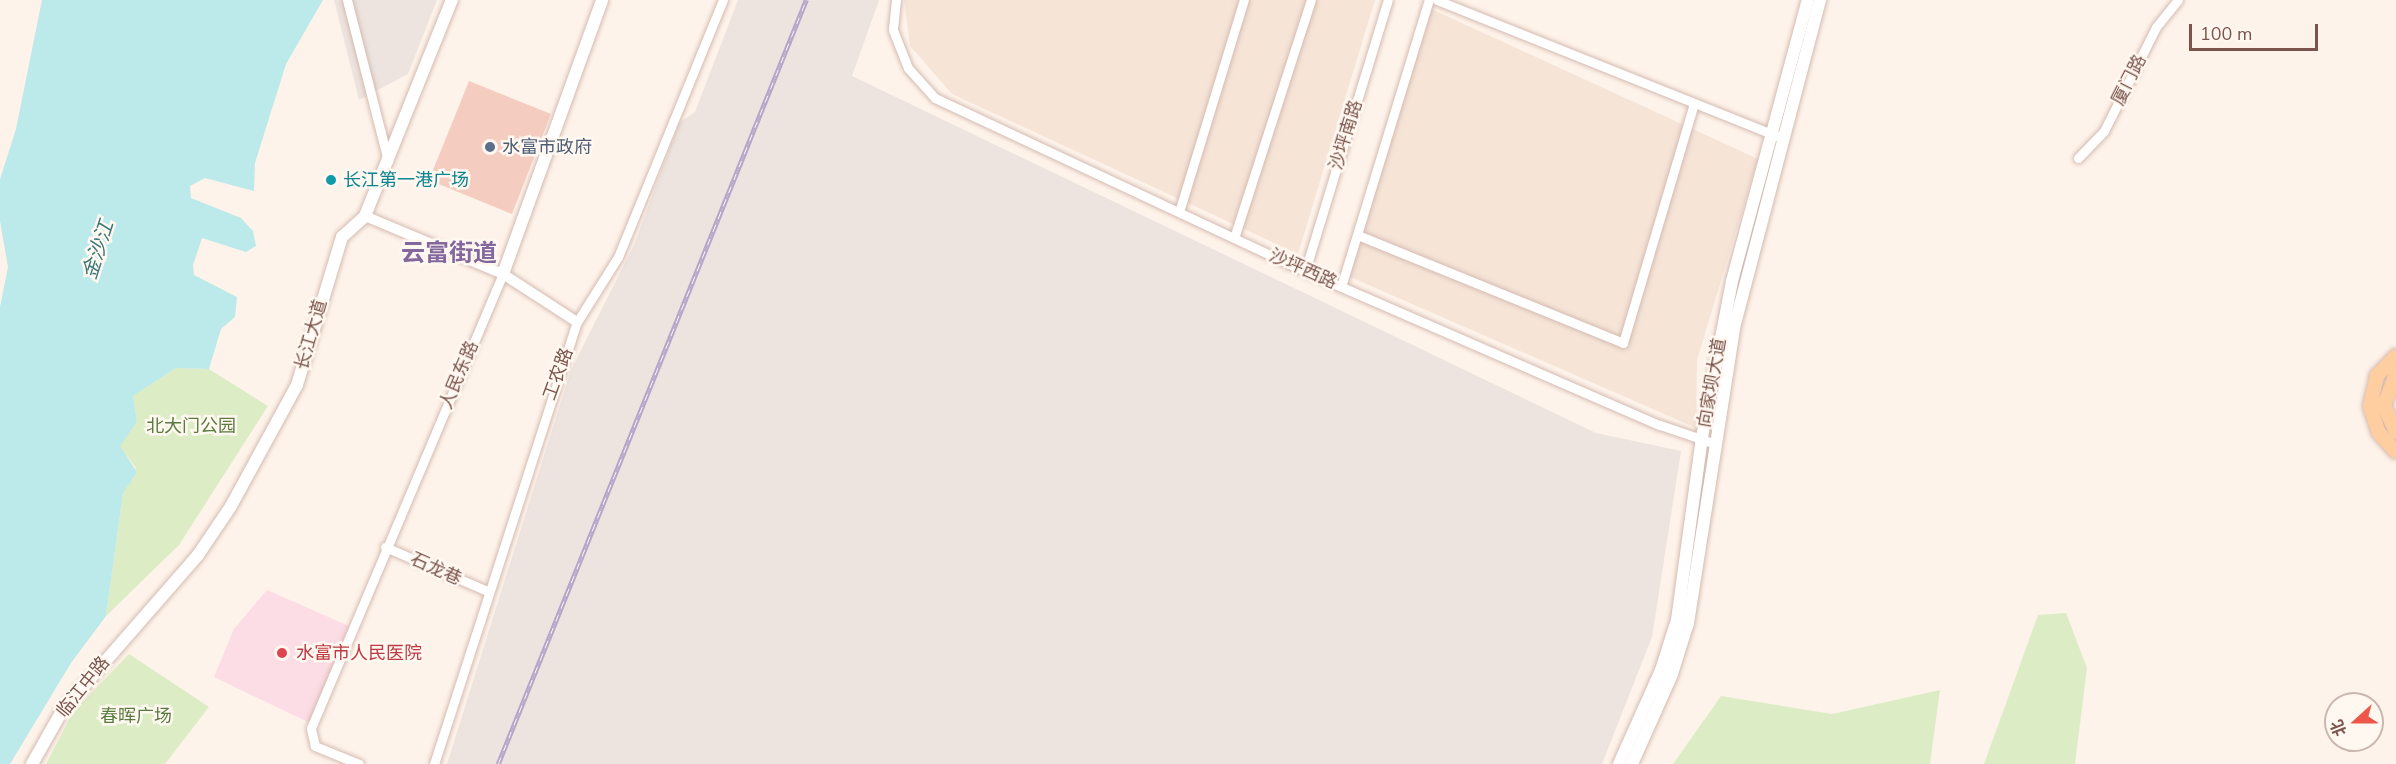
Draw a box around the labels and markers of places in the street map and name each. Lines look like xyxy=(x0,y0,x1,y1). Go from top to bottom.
place label: 水富市政府 xyxy=(502,136,592,158)
marker: 水富市政府 xyxy=(483,140,497,154)
place label: 长江第一港广场 xyxy=(343,169,469,191)
marker: 长江第一港广场 xyxy=(324,173,338,187)
place label: 水富市人民医院 xyxy=(296,642,422,664)
marker: 水富市人民医院 xyxy=(273,644,291,662)

